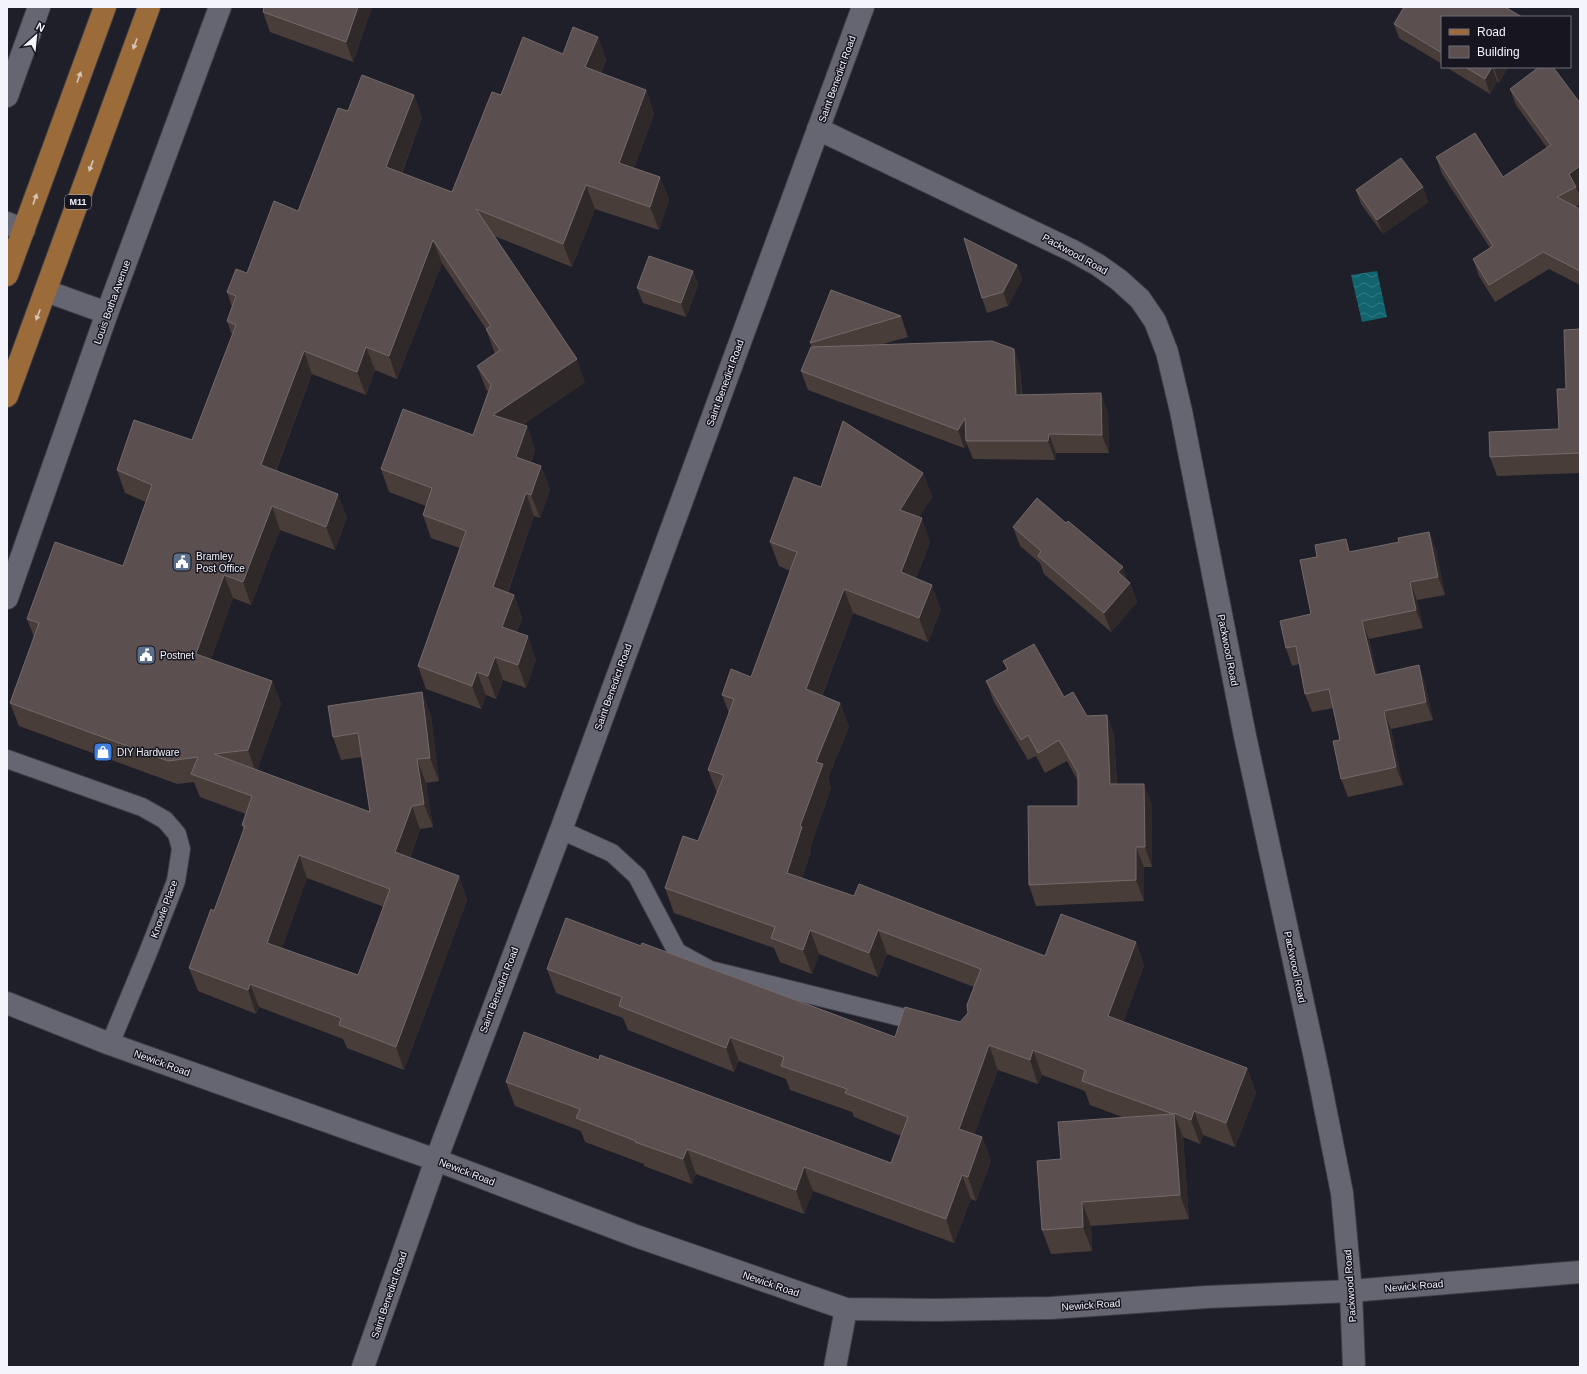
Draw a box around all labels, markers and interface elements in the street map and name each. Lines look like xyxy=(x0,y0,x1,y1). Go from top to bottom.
north arrow xyxy=(16,16,56,56)
legend xyxy=(1441,16,1571,68)
text: N xyxy=(34,20,47,34)
text: Road xyxy=(1477,25,1506,39)
street label: Saint Benedict Road xyxy=(816,34,858,124)
one-way arrow xyxy=(132,38,138,50)
text: Building xyxy=(1477,45,1520,59)
one-way arrow xyxy=(77,71,83,83)
one-way arrow xyxy=(88,160,94,172)
one-way arrow xyxy=(32,193,38,205)
road number: M11 xyxy=(65,195,91,209)
street label: Packwood Road xyxy=(1040,232,1110,276)
street label: Louis Botha Avenue xyxy=(92,258,133,346)
one-way arrow xyxy=(34,309,40,321)
street label: Saint Benedict Road xyxy=(704,338,746,428)
public building icon: Bramley Post Office xyxy=(171,551,193,573)
place label: Bramley Post Office xyxy=(196,551,245,574)
street label: Packwood Road xyxy=(1216,613,1240,687)
street label: Saint Benedict Road xyxy=(592,642,634,732)
public building icon: Postnet xyxy=(135,644,157,666)
place label: Postnet xyxy=(160,650,194,661)
shop icon: DIY Hardware xyxy=(92,741,114,763)
place label: DIY Hardware xyxy=(117,747,180,758)
street label: Knowle Place xyxy=(148,878,180,939)
street label: Packwood Road xyxy=(1282,930,1308,1004)
street label: Saint Benedict Road xyxy=(478,945,520,1035)
street label: Newick Road xyxy=(132,1048,192,1078)
street label: Newick Road xyxy=(438,1156,496,1188)
street label: Packwood Road xyxy=(1342,1249,1358,1323)
street label: Saint Benedict Road xyxy=(369,1250,409,1340)
street label: Newick Road xyxy=(741,1269,801,1299)
street label: Newick Road xyxy=(1384,1278,1444,1294)
street label: Newick Road xyxy=(1061,1297,1121,1313)

